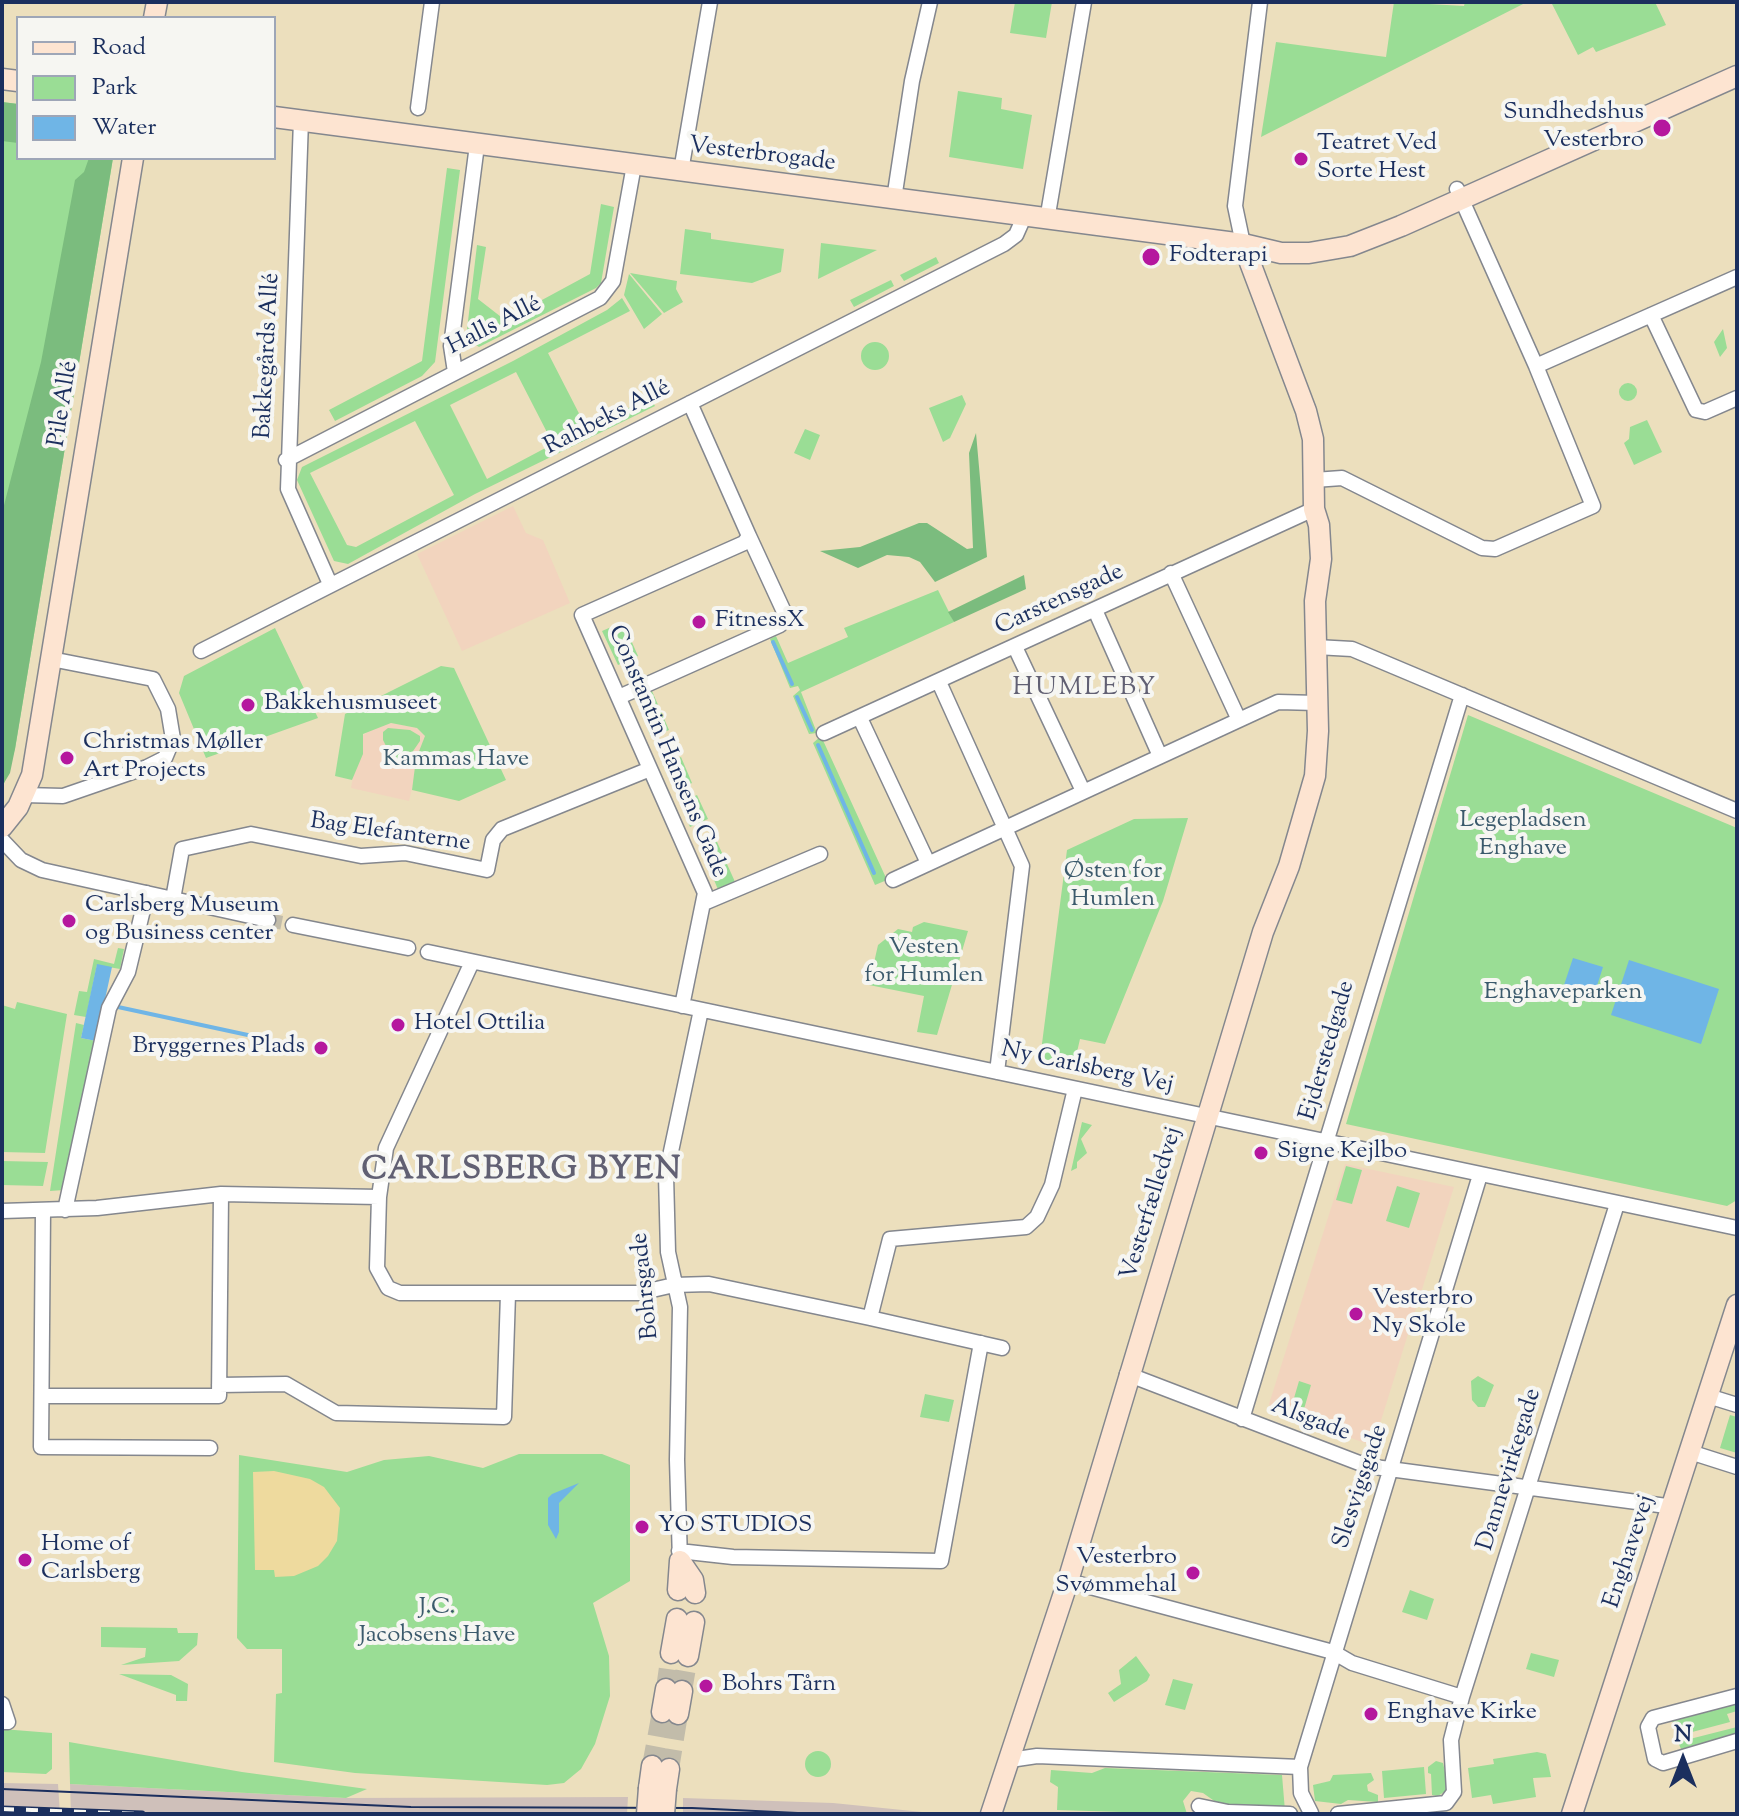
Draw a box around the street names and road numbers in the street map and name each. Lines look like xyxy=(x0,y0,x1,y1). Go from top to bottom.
street label: Vesterbrogade xyxy=(687,133,837,179)
street label: Bakkegårds Allé xyxy=(250,272,288,440)
street label: Halls Allé xyxy=(443,291,547,363)
street label: Pile Allé xyxy=(44,359,86,449)
street label: Rahbeks Allé xyxy=(540,375,676,463)
street label: Carstensgade xyxy=(991,559,1129,643)
street label: Constantin Hansens Gade xyxy=(600,621,732,883)
street label: Bag Elefanterne xyxy=(308,808,472,860)
street label: Ejderstedgade xyxy=(1295,978,1363,1124)
street label: Ny Carlsberg Vej xyxy=(998,1037,1176,1101)
street label: Vesterfælledvej xyxy=(1116,1124,1190,1284)
street label: Bohrsgade xyxy=(627,1231,667,1341)
street label: Dannevirkegade xyxy=(1473,1386,1549,1554)
street label: Alsgade xyxy=(1266,1393,1354,1449)
street label: Slesvigsgade xyxy=(1328,1421,1396,1553)
street label: Enghavevej xyxy=(1599,1492,1663,1612)

